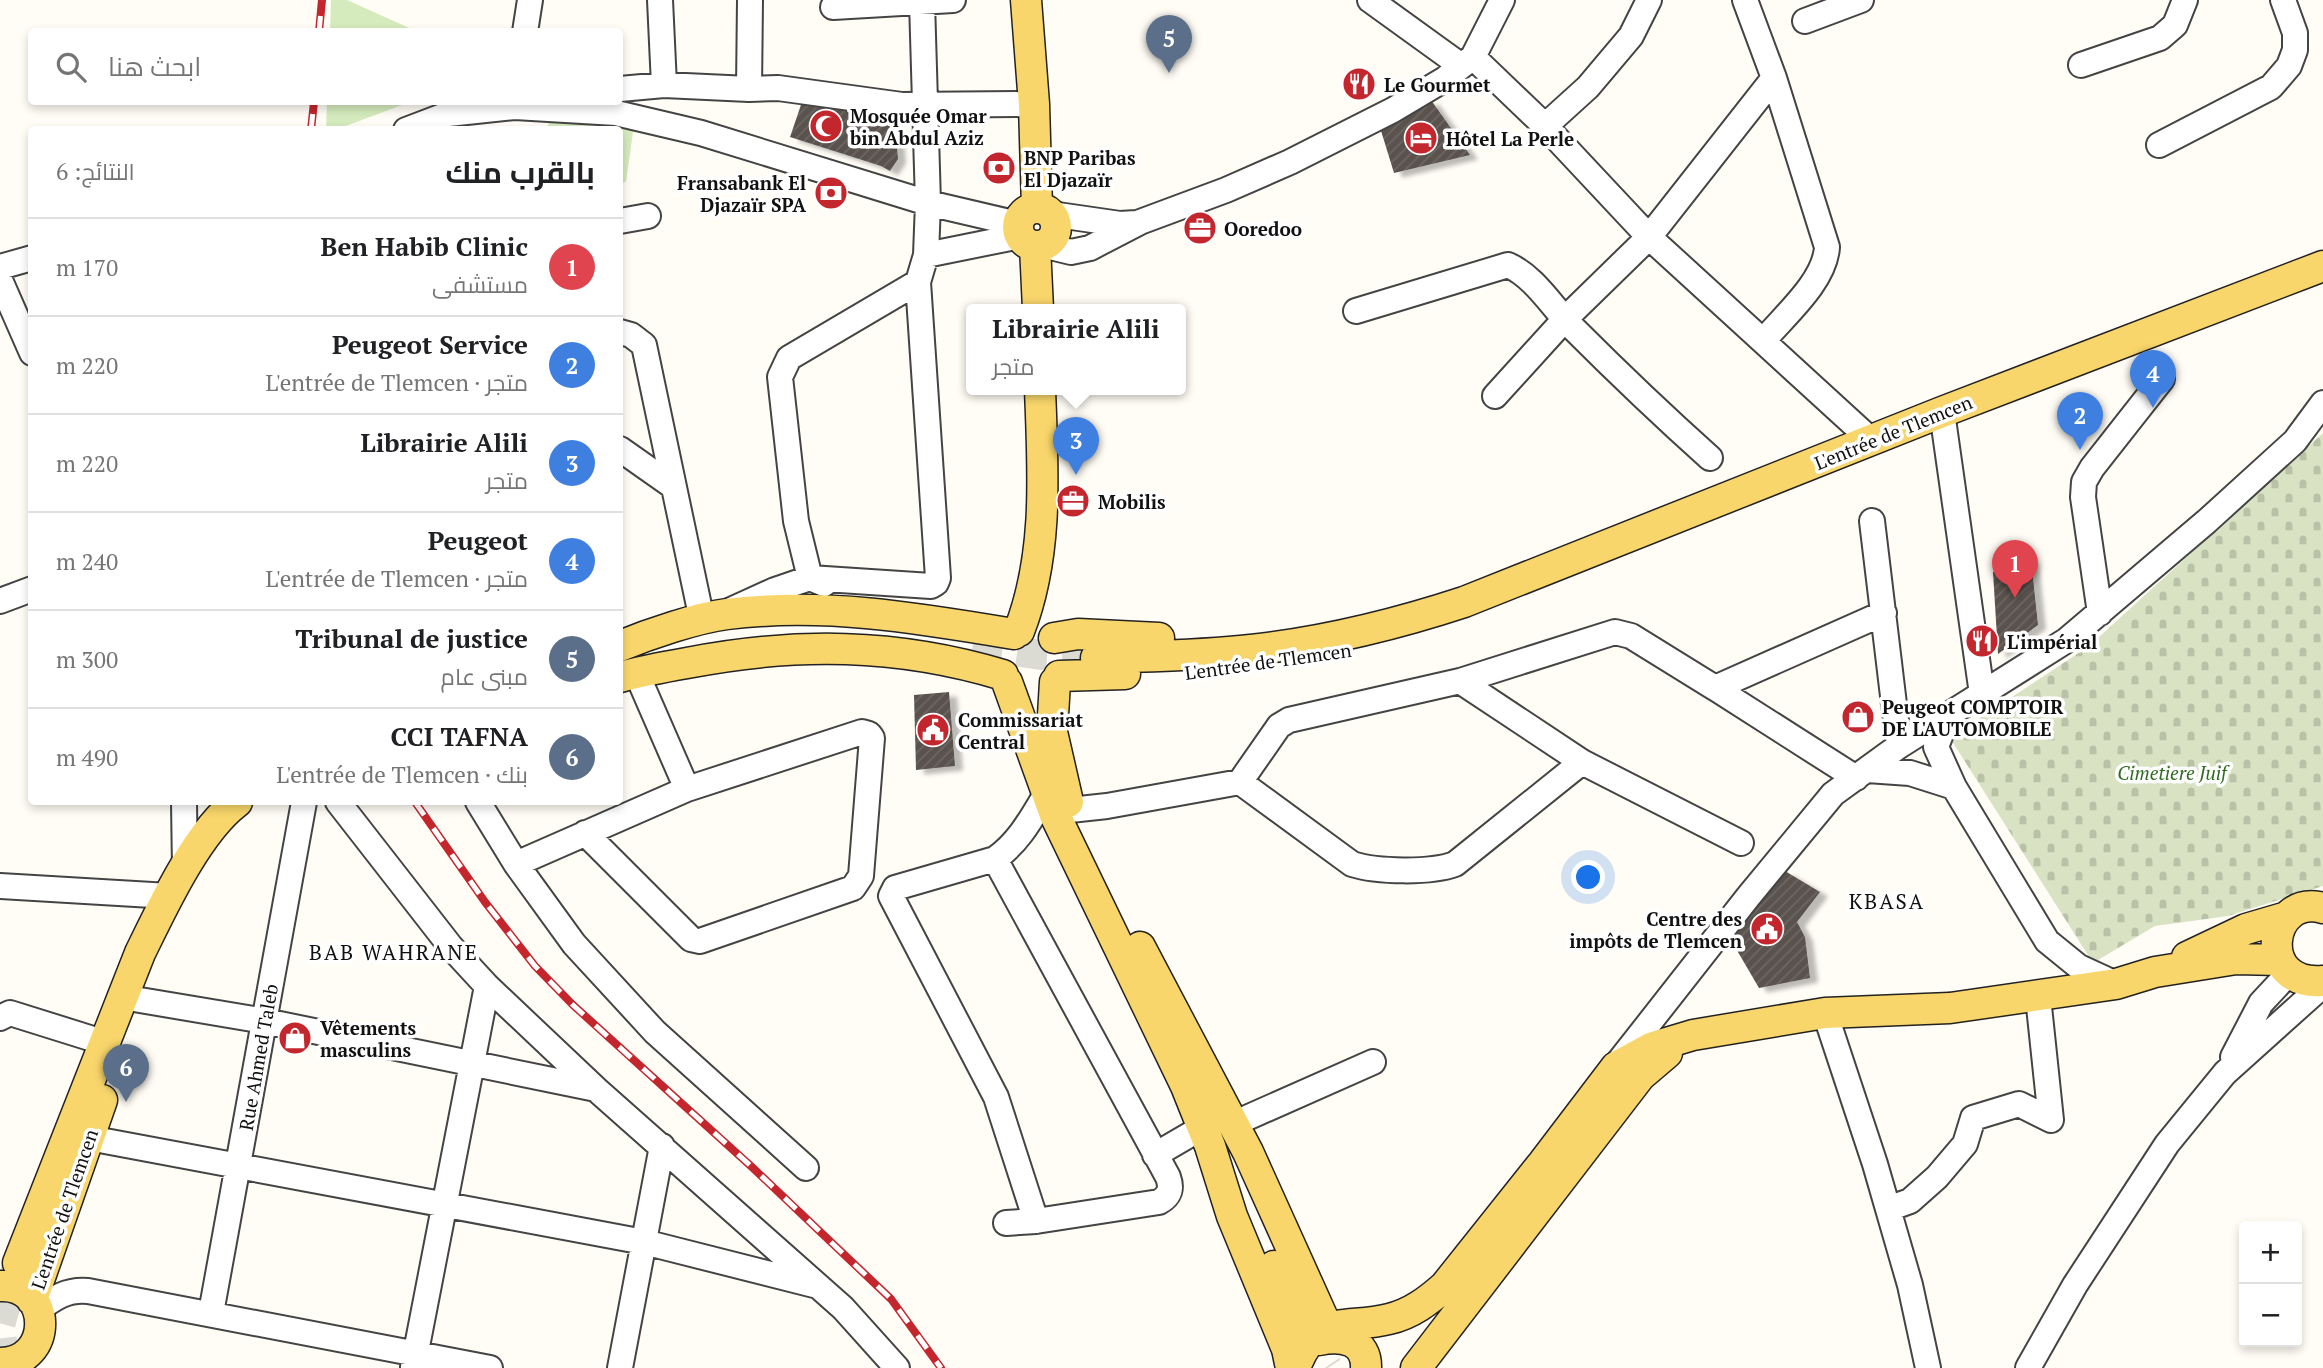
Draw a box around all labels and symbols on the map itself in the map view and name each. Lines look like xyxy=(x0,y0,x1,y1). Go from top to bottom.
pin: 5 xyxy=(1146,15,1192,73)
restaurant icon: Le Gourmet xyxy=(1340,65,1378,103)
place label: Le Gourmet xyxy=(1384,72,1491,97)
place label: Mosquée Omar bin Abdul Aziz xyxy=(849,103,988,150)
mosque icon: Mosquée Omar bin Abdul Aziz xyxy=(807,107,845,145)
hotel icon: Hôtel La Perle xyxy=(1402,119,1440,157)
place label: Hôtel La Perle xyxy=(1446,126,1574,151)
place label: BNP Paribas El Djazaïr xyxy=(1024,145,1136,192)
bank icon: BNP Paribas El Djazaïr xyxy=(980,149,1018,187)
place label: Fransabank El Djazaïr SPA xyxy=(677,170,806,217)
bank icon: Fransabank El Djazaïr SPA xyxy=(812,174,850,212)
office icon: Ooredoo xyxy=(1181,209,1219,247)
place label: Ooredoo xyxy=(1224,216,1302,241)
pin: 4 xyxy=(2130,350,2176,408)
street label: L'entrée de Tlemcen xyxy=(1810,389,1976,475)
pin: 2 xyxy=(2057,392,2103,450)
pin: 3 xyxy=(1053,417,1099,475)
office icon: Mobilis xyxy=(1054,482,1092,520)
place label: Mobilis xyxy=(1098,489,1166,514)
pin: 1 xyxy=(1992,540,2038,598)
restaurant icon: L'impérial xyxy=(1963,622,2001,660)
place label: L'impérial xyxy=(2007,629,2097,654)
street label: L'entrée de Tlemcen xyxy=(1183,637,1353,685)
place label: Peugeot COMPTOIR DE L'AUTOMOBILE xyxy=(1882,694,2064,741)
shop icon: Peugeot COMPTOIR DE L'AUTOMOBILE xyxy=(1839,698,1877,736)
place label: Commissariat Central xyxy=(958,707,1084,754)
public building icon: Commissariat Central xyxy=(914,711,952,749)
park label: Cimetiere Juif xyxy=(2117,760,2230,785)
your location xyxy=(1571,860,1605,894)
district label: KBASA xyxy=(1849,887,1925,915)
place label: Centre des impôts de Tlemcen xyxy=(1569,906,1743,953)
public building icon: Centre des impôts de Tlemcen xyxy=(1748,910,1786,948)
district label: BAB WAHRANE xyxy=(309,938,479,966)
street label: Rue Ahmed Taleb xyxy=(233,982,283,1132)
place label: Vêtements masculins xyxy=(320,1015,417,1062)
shop icon: Vêtements masculins xyxy=(276,1019,314,1057)
pin: 6 xyxy=(103,1044,149,1102)
street label: L'entrée de Tlemcen xyxy=(25,1125,103,1293)

